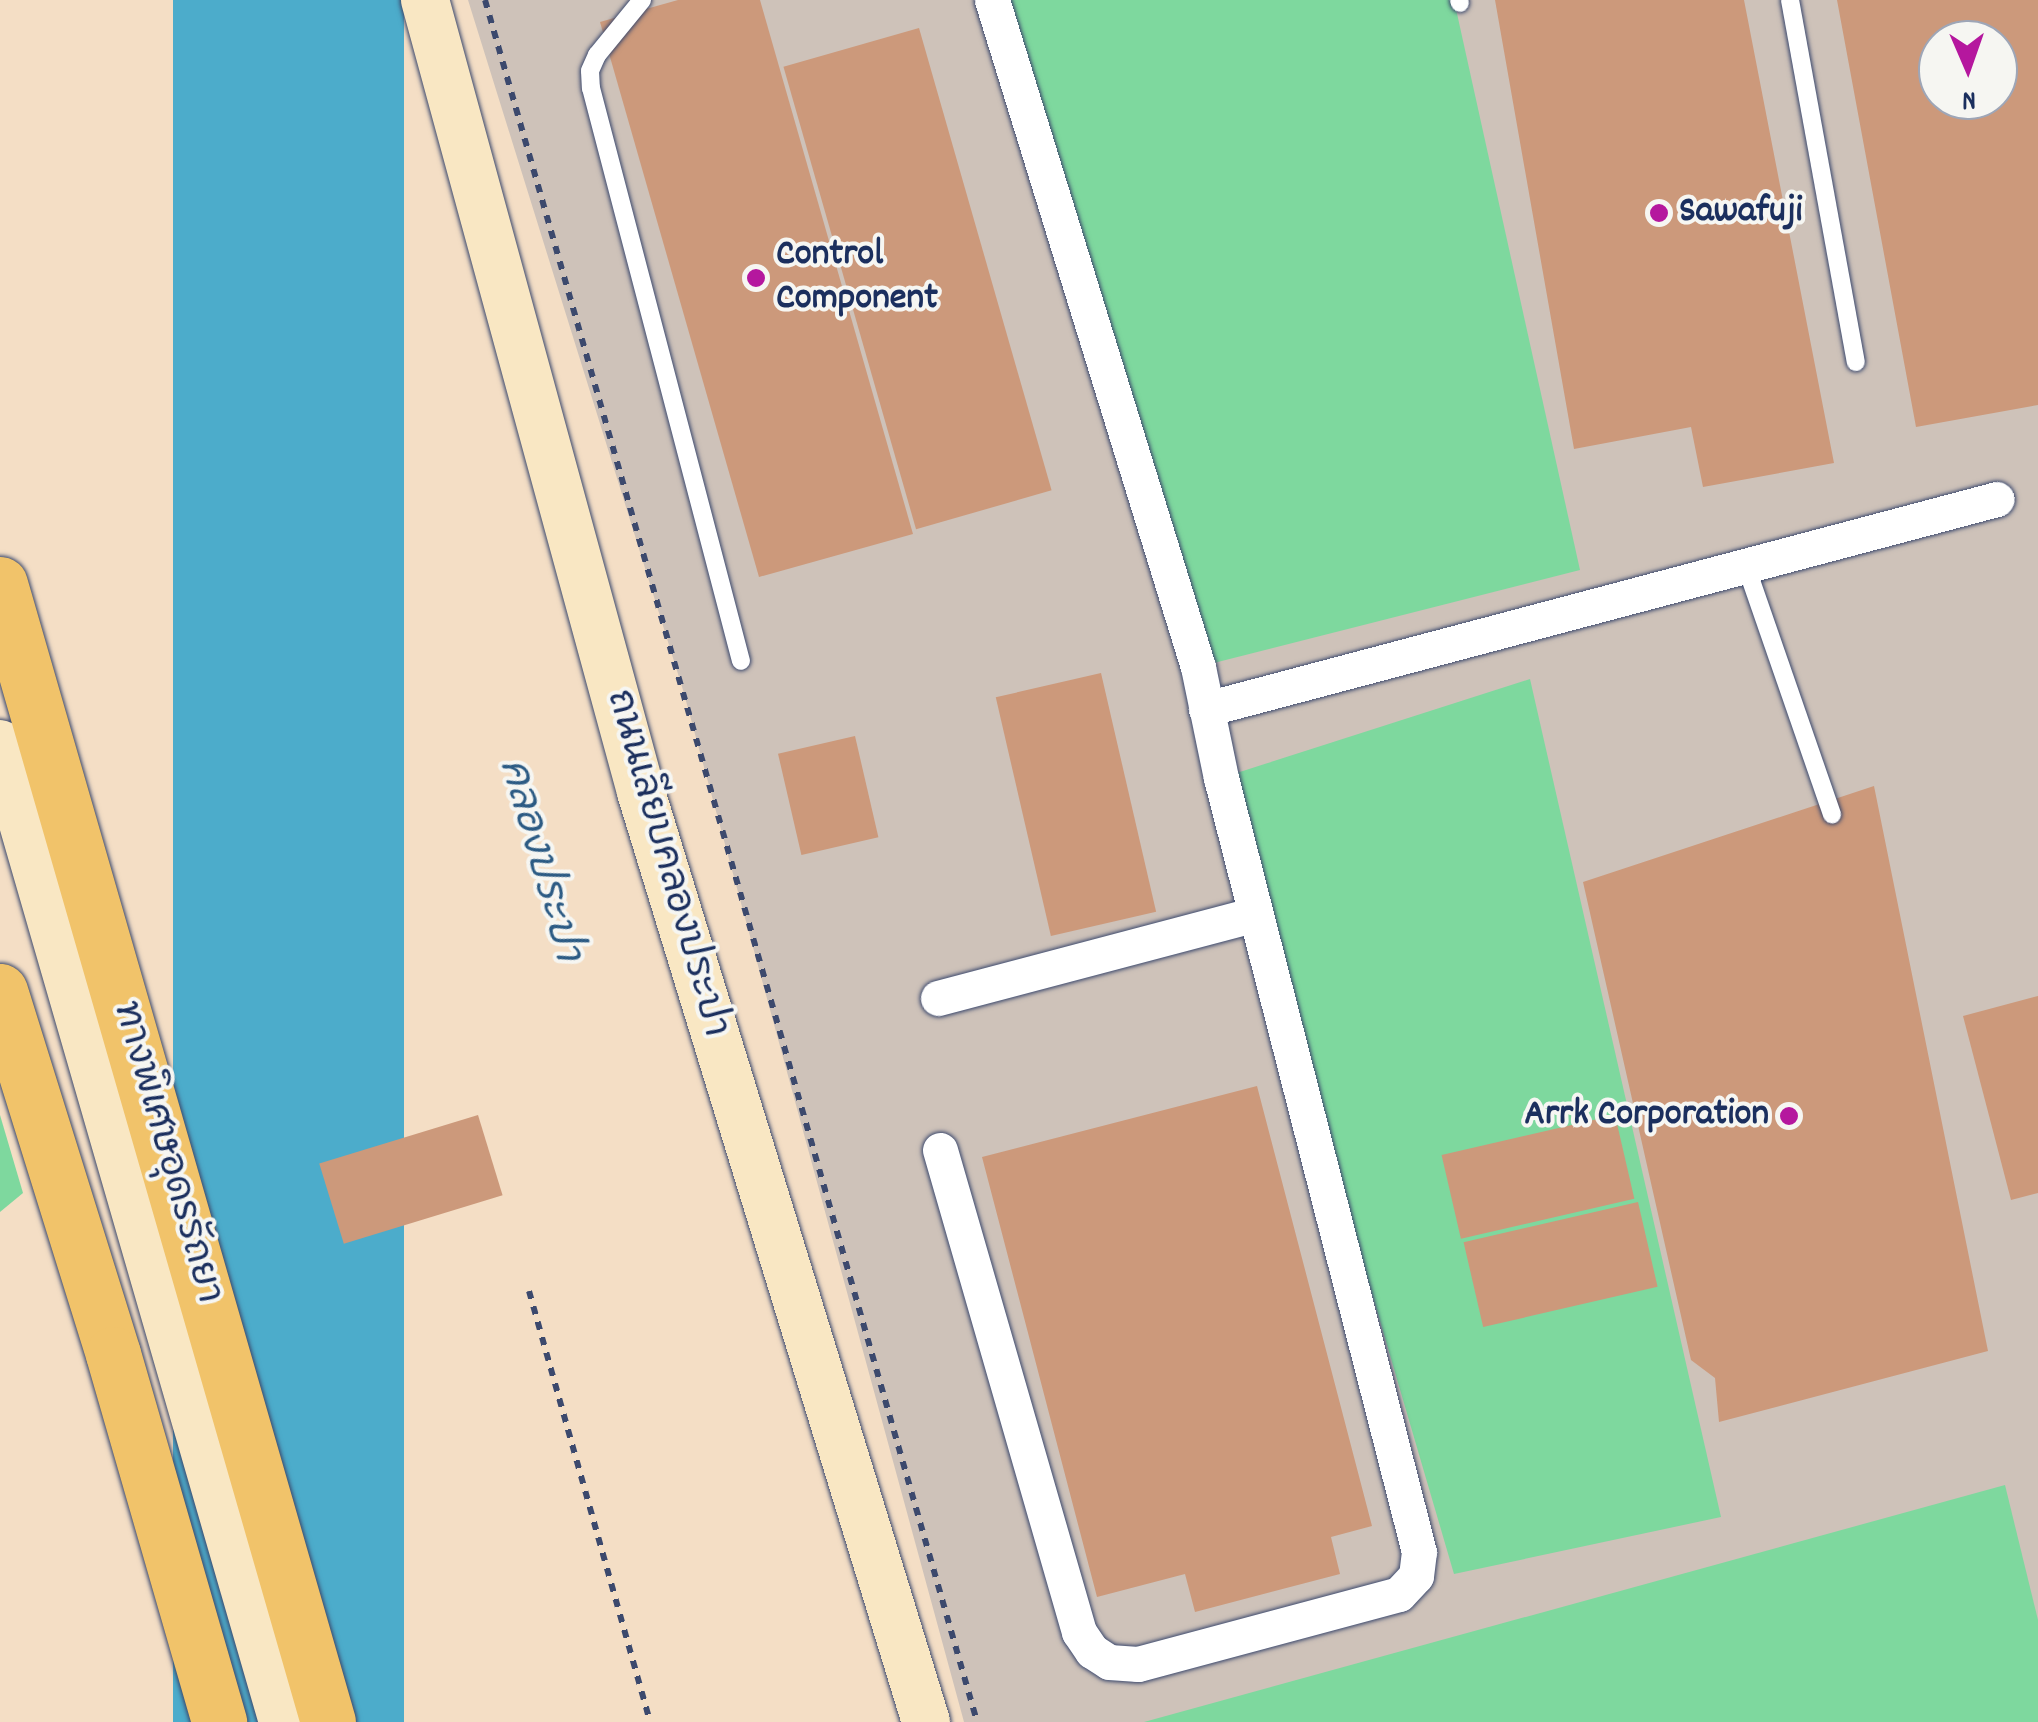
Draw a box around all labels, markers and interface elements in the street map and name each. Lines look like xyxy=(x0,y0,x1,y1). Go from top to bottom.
north arrow xyxy=(1918,20,2018,120)
text: N xyxy=(1961,78,1977,118)
place label: Sawafuji xyxy=(1679,190,1803,236)
marker: Sawafuji xyxy=(1648,202,1670,224)
place label: Control Component xyxy=(776,233,938,322)
marker: Control Component xyxy=(745,267,767,289)
street label: ถนนเลียบคลองประปา xyxy=(594,685,736,1043)
water label: คลองประปา xyxy=(485,754,589,968)
street label: ทางพิเศษอุดรรัถยา xyxy=(100,997,230,1309)
place label: Arrk Corporation xyxy=(1524,1093,1769,1139)
marker: Arrk Corporation xyxy=(1778,1105,1800,1127)

